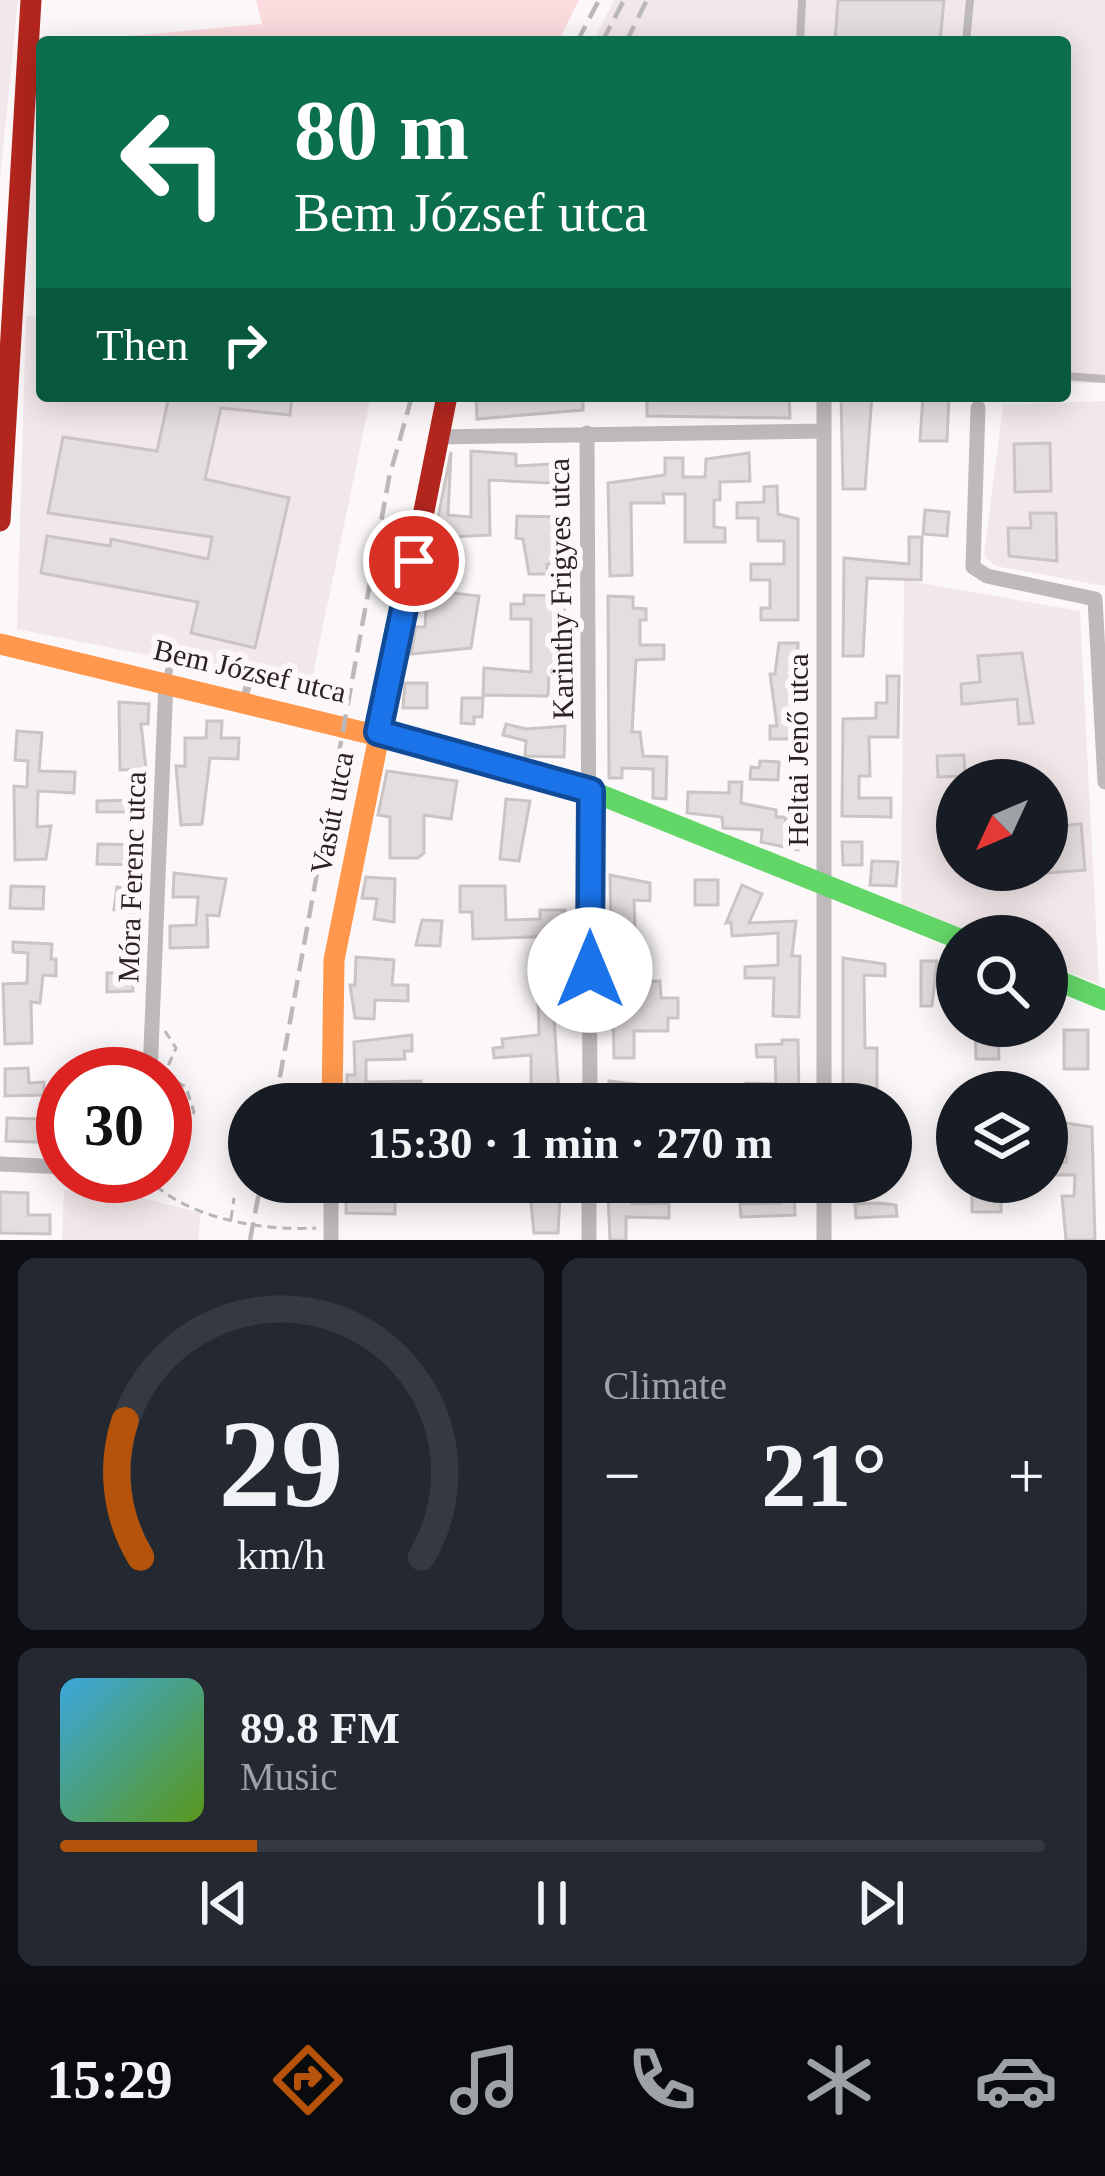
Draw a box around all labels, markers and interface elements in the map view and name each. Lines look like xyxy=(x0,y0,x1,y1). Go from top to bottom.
icon: left xyxy=(96,84,252,240)
text: 80 m xyxy=(294,84,469,177)
text: Bem József utca xyxy=(294,183,648,243)
icon: right xyxy=(212,312,278,378)
text: Then xyxy=(96,320,188,370)
street label: Karinthy Frigyes utca xyxy=(542,458,579,720)
pin xyxy=(363,510,465,612)
icon: arrive xyxy=(381,528,447,594)
street label: Bem József utca xyxy=(151,632,350,709)
street label: Heltai Jenő utca xyxy=(781,653,814,847)
street label: Vasút utca xyxy=(303,749,360,877)
north arrow xyxy=(936,759,1068,891)
map controls xyxy=(936,759,1068,1203)
street label: Móra Ferenc utca xyxy=(111,771,152,983)
position arrow xyxy=(527,907,653,1033)
button: search xyxy=(936,915,1068,1047)
speed limit sign: 30 xyxy=(36,1047,192,1203)
button: layers xyxy=(936,1071,1068,1203)
text: 15:30 · 1 min · 270 m xyxy=(368,1118,773,1168)
text: Climate xyxy=(604,1364,727,1407)
text: 29 xyxy=(218,1395,343,1533)
text: 21° xyxy=(761,1426,887,1525)
text: − xyxy=(604,1439,641,1512)
text: + xyxy=(1008,1439,1045,1512)
text: km/h xyxy=(237,1531,325,1578)
text: 89.8 FM xyxy=(240,1703,400,1753)
text: Music xyxy=(240,1755,338,1798)
icon: previous xyxy=(191,1870,257,1936)
icon: pause xyxy=(519,1870,585,1936)
icon: next xyxy=(848,1870,914,1936)
icon: directions xyxy=(266,2038,350,2122)
icon: music xyxy=(443,2038,527,2122)
icon: phone xyxy=(620,2038,704,2122)
icon: climate xyxy=(797,2038,881,2122)
icon: car xyxy=(974,2038,1058,2122)
text: 15:29 xyxy=(47,2050,173,2110)

